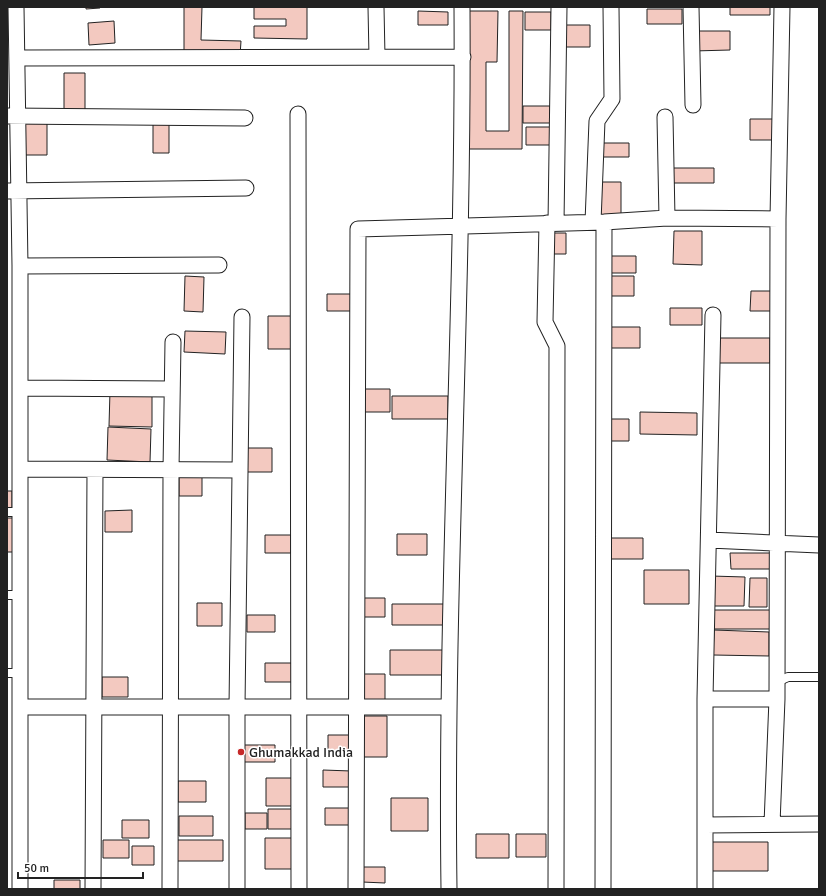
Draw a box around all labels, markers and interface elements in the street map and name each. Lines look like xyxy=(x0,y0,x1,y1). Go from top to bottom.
place label: Ghumakkad India xyxy=(249,744,353,761)
marker: Ghumakkad India xyxy=(236,747,246,757)
scale bar xyxy=(18,854,143,880)
text: 50 m xyxy=(24,861,49,876)

